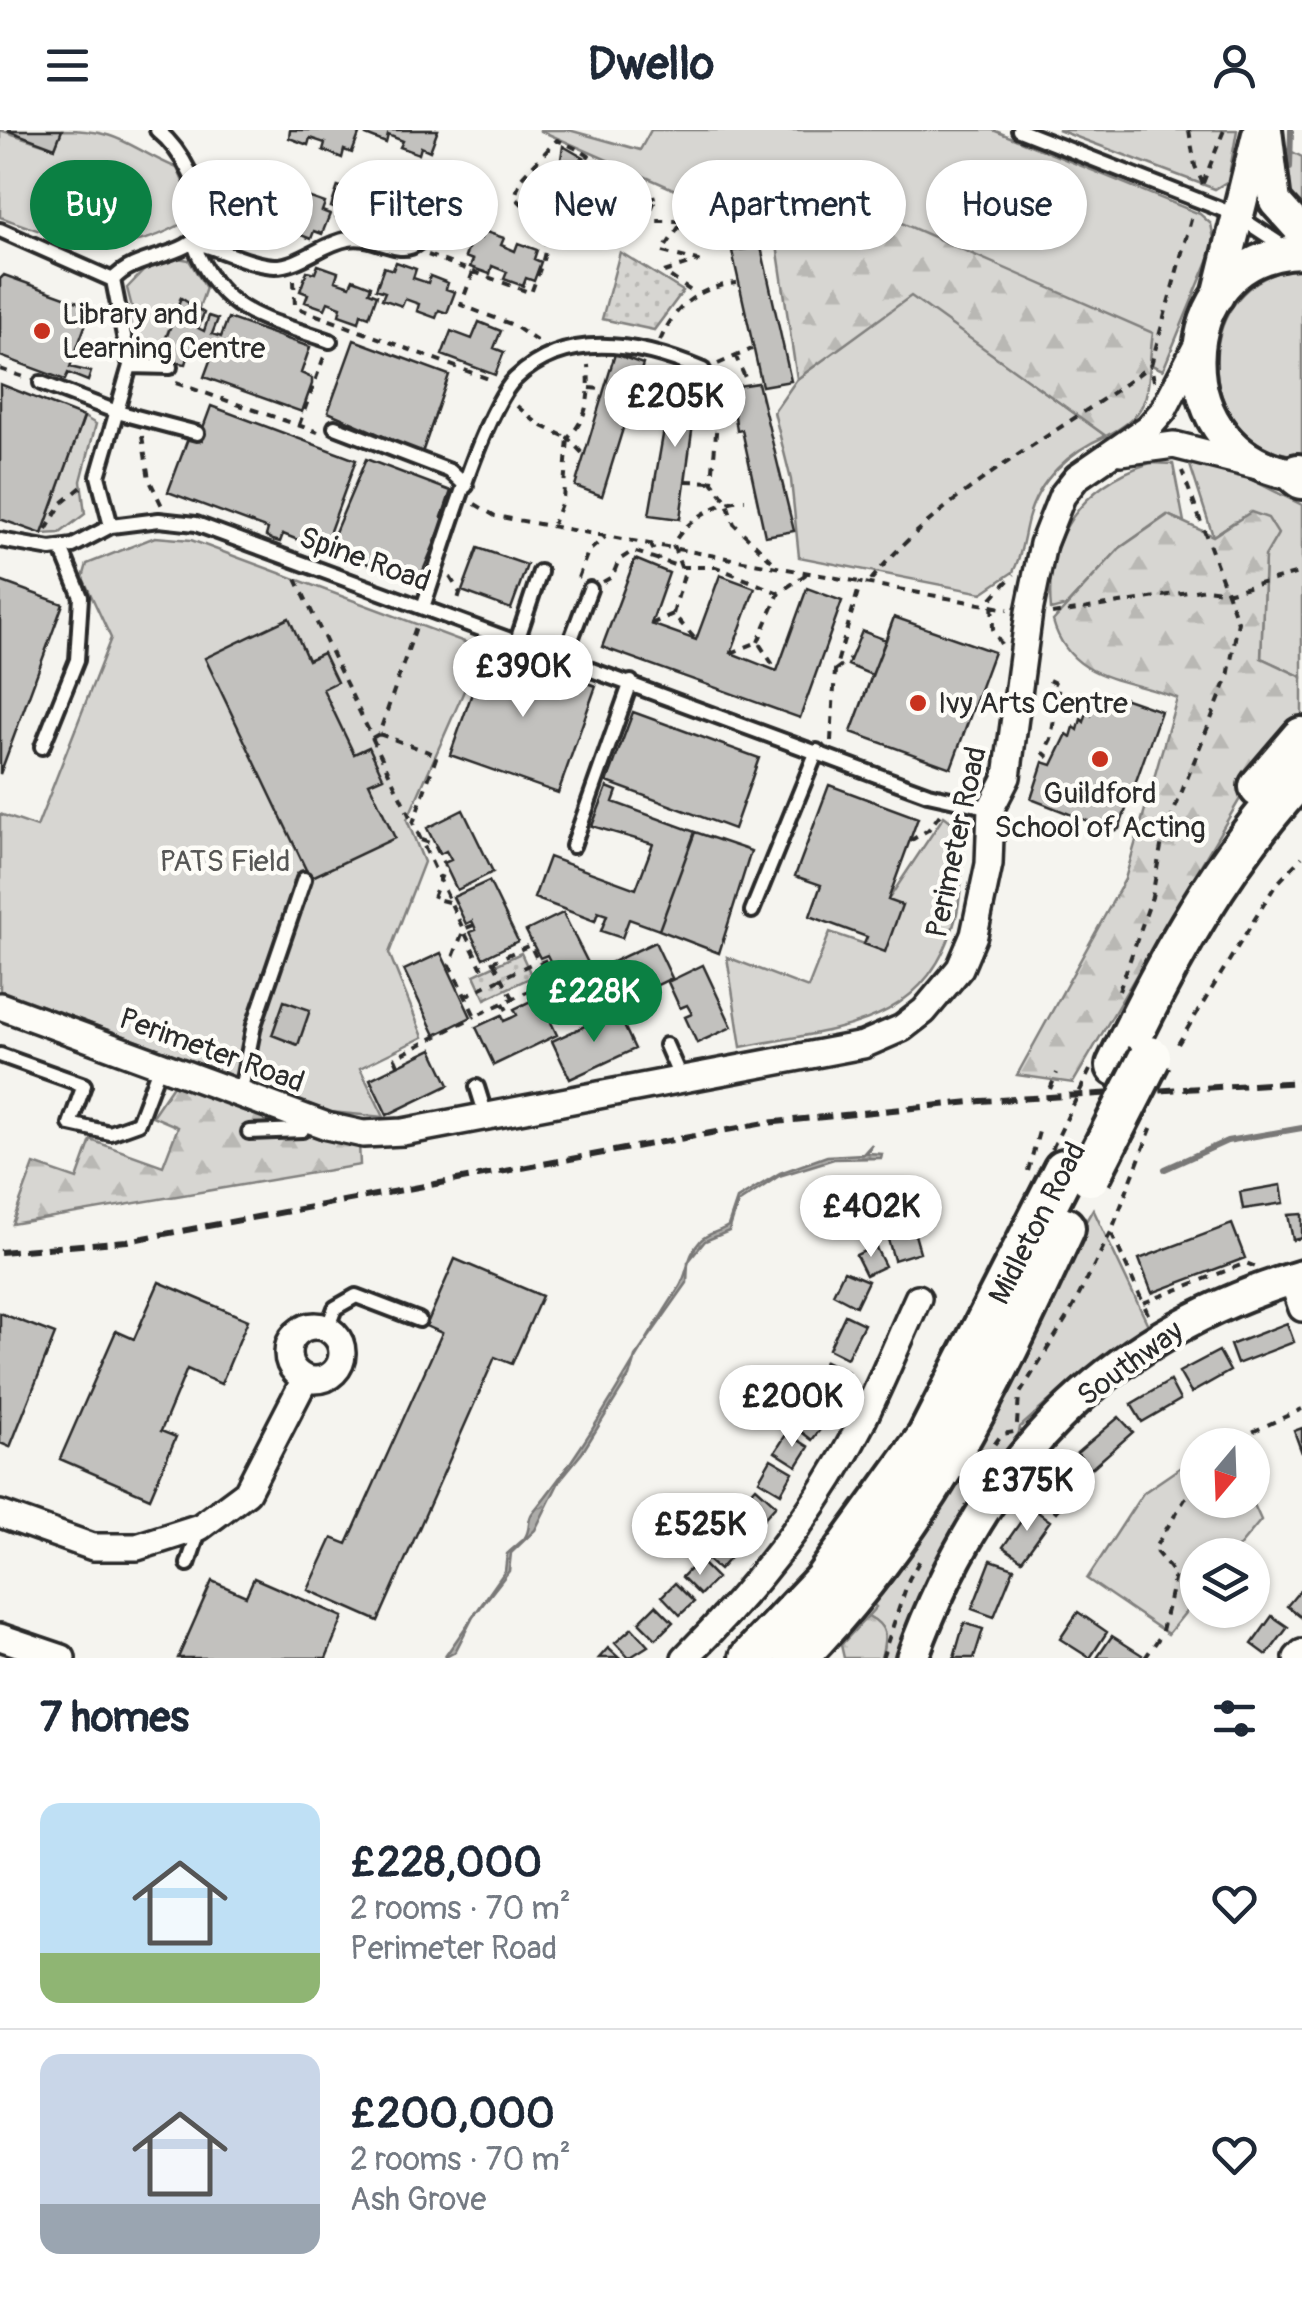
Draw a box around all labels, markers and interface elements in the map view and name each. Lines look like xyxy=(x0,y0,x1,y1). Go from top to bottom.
text: Dwello xyxy=(588,37,714,93)
icon: menu xyxy=(40,38,95,93)
icon: person xyxy=(1207,38,1262,93)
chip: Buy xyxy=(30,160,152,250)
chip: Rent xyxy=(172,160,313,250)
chip: Filters xyxy=(333,160,498,250)
chip: New xyxy=(518,160,652,250)
chip: Apartment xyxy=(672,160,906,250)
chip: House xyxy=(926,160,1087,250)
place label: Library and Learning Centre xyxy=(62,296,266,367)
marker: Library and Learning Centre xyxy=(31,320,53,342)
pin: £205K xyxy=(605,365,745,450)
text: £205K xyxy=(627,377,723,417)
street label: Spine Road xyxy=(294,519,436,600)
pin: £390K xyxy=(453,635,593,720)
text: £390K xyxy=(475,647,571,687)
place label: Ivy Arts Centre xyxy=(938,685,1128,722)
marker: Ivy Arts Centre xyxy=(907,692,929,714)
street label: Perimeter Road xyxy=(918,743,995,941)
marker: Guildford School of Acting xyxy=(1089,748,1111,770)
place label: Guildford School of Acting xyxy=(994,775,1206,846)
park label: PATS Field xyxy=(159,843,291,880)
pin: £228K xyxy=(524,960,664,1045)
text: £228K xyxy=(548,972,640,1012)
street label: Perimeter Road xyxy=(114,1000,309,1101)
street label: Midleton Road xyxy=(981,1136,1094,1311)
pin: £402K xyxy=(801,1175,941,1260)
text: £402K xyxy=(822,1187,920,1227)
street label: Southway xyxy=(1070,1313,1191,1414)
pin: £200K xyxy=(722,1365,862,1450)
text: £200K xyxy=(741,1377,843,1417)
north arrow xyxy=(1180,1428,1270,1518)
map controls xyxy=(1180,1428,1270,1628)
pin: £375K xyxy=(957,1449,1097,1534)
text: £375K xyxy=(981,1461,1073,1501)
pin: £525K xyxy=(630,1493,770,1578)
text: £525K xyxy=(654,1505,746,1545)
button: layers xyxy=(1180,1538,1270,1628)
icon: filters xyxy=(1207,1691,1262,1746)
text: 7 homes xyxy=(40,1692,189,1744)
text: £228,000 xyxy=(350,1837,542,1889)
icon: home xyxy=(120,1843,240,1963)
icon: heart xyxy=(1207,1876,1262,1931)
text: 2 rooms · 70 m² xyxy=(350,1889,571,1929)
text: Perimeter Road xyxy=(350,1929,557,1969)
text: £200,000 xyxy=(350,2088,555,2140)
icon: home xyxy=(120,2094,240,2214)
icon: heart xyxy=(1207,2127,1262,2182)
text: 2 rooms · 70 m² xyxy=(350,2140,571,2180)
text: Ash Grove xyxy=(350,2180,486,2220)

